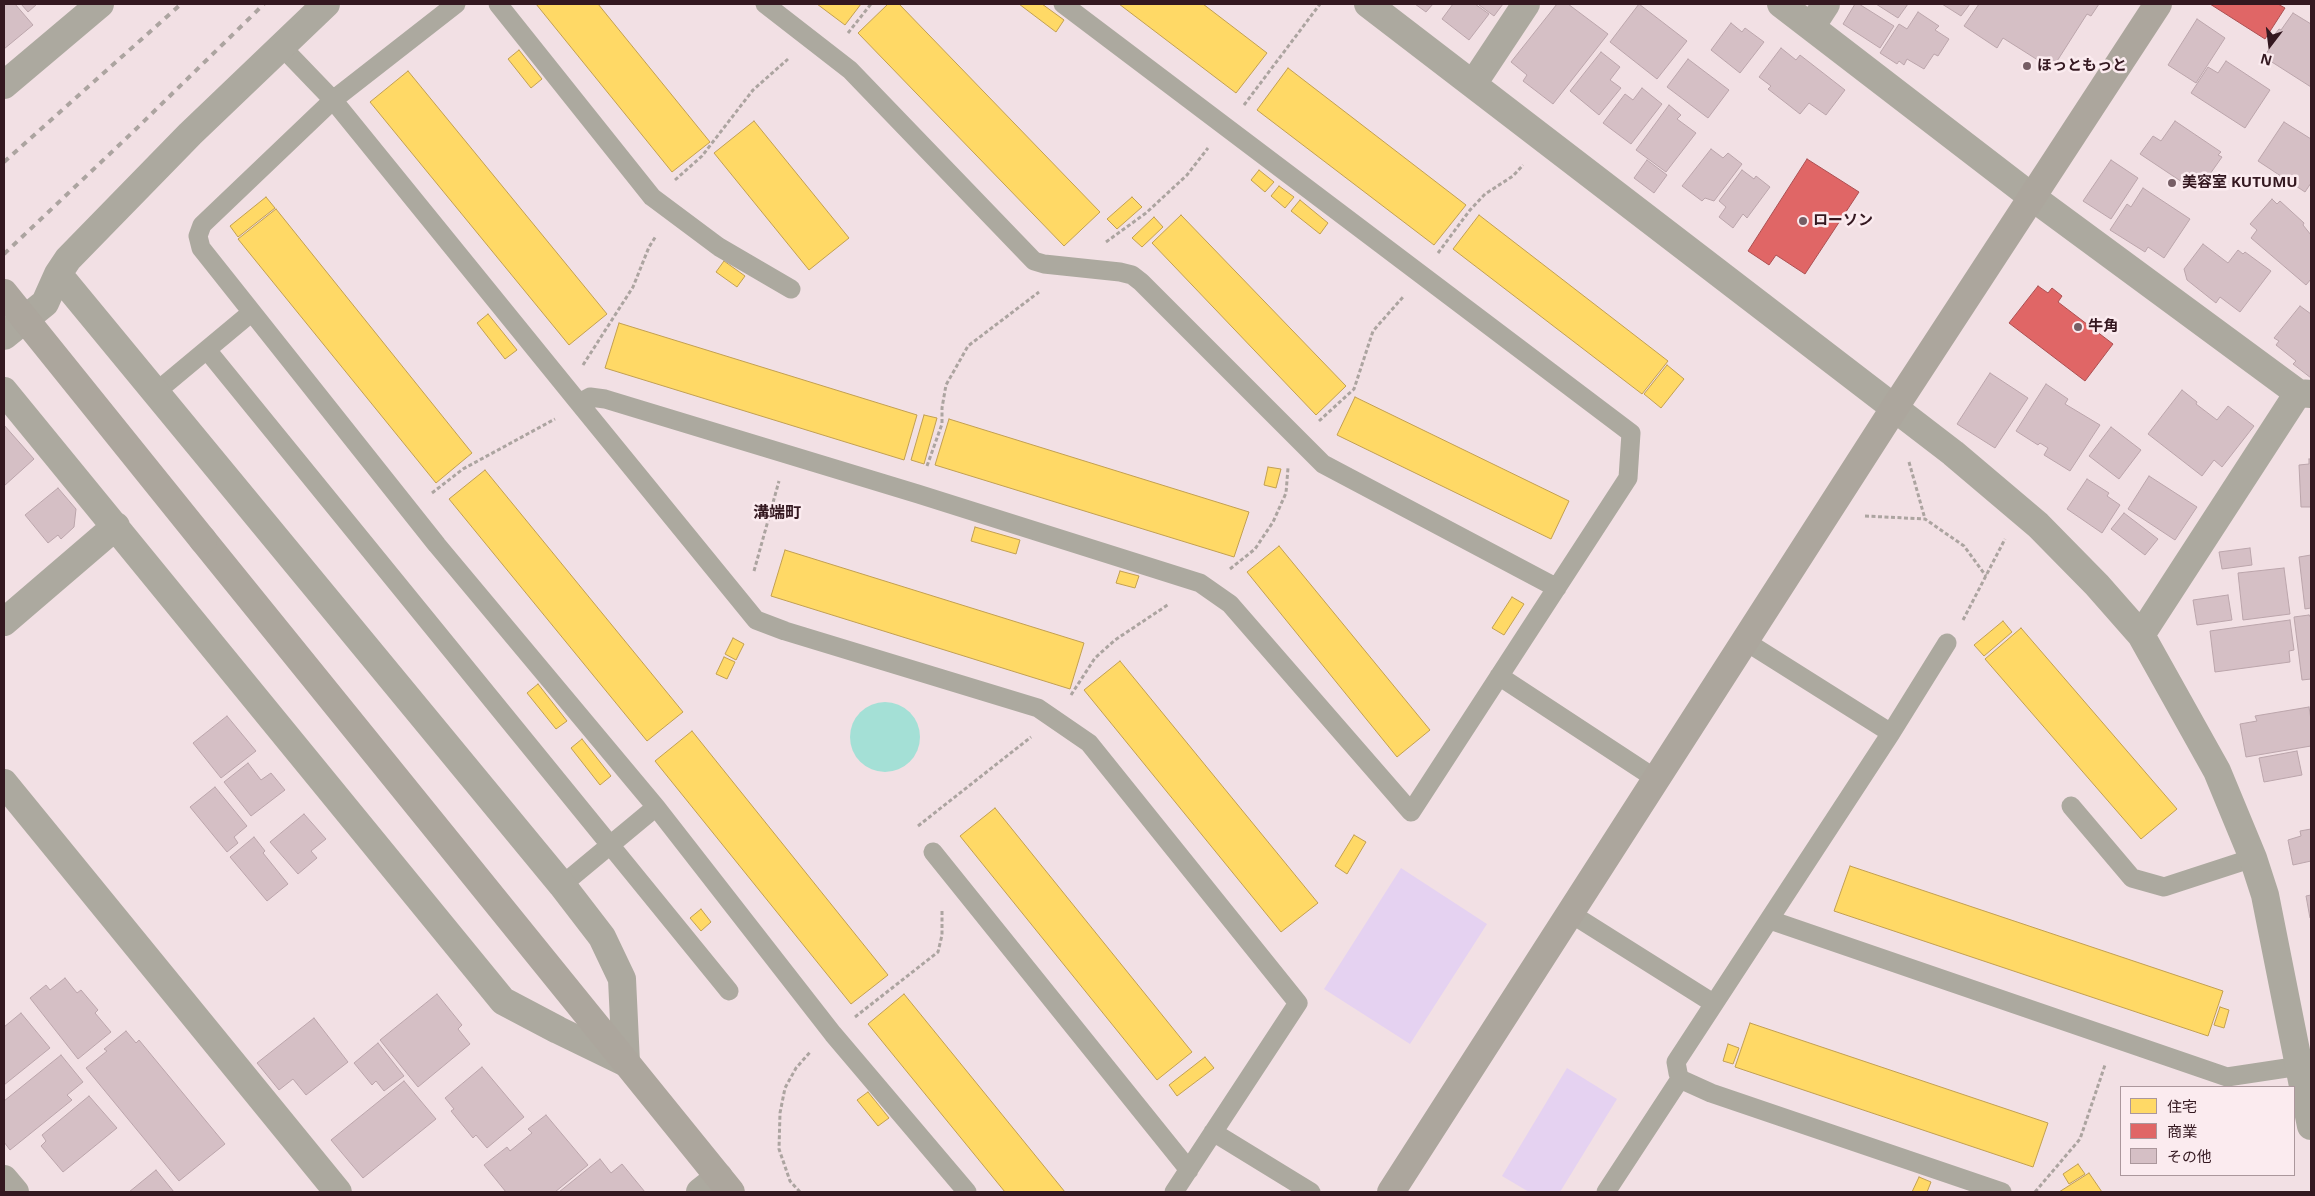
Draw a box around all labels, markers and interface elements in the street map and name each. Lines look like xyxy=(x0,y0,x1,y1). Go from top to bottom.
north arrow xyxy=(2245,20,2295,70)
text: N xyxy=(2258,49,2274,71)
place label: ほっともっと xyxy=(2037,57,2127,75)
marker: ほっともっと xyxy=(2021,60,2033,72)
place label: 美容室 KUTUMU xyxy=(2182,174,2298,192)
marker: 美容室 KUTUMU xyxy=(2166,177,2178,189)
place label: ローソン xyxy=(1813,212,1873,230)
marker: ローソン xyxy=(1797,215,1809,227)
place label: 牛角 xyxy=(2088,318,2118,336)
marker: 牛角 xyxy=(2072,321,2084,333)
district label: 溝端町 xyxy=(753,503,801,523)
legend xyxy=(2120,1086,2295,1176)
text: 住宅 xyxy=(2167,1096,2197,1116)
text: 商業 xyxy=(2167,1121,2197,1141)
text: その他 xyxy=(2167,1146,2212,1166)

